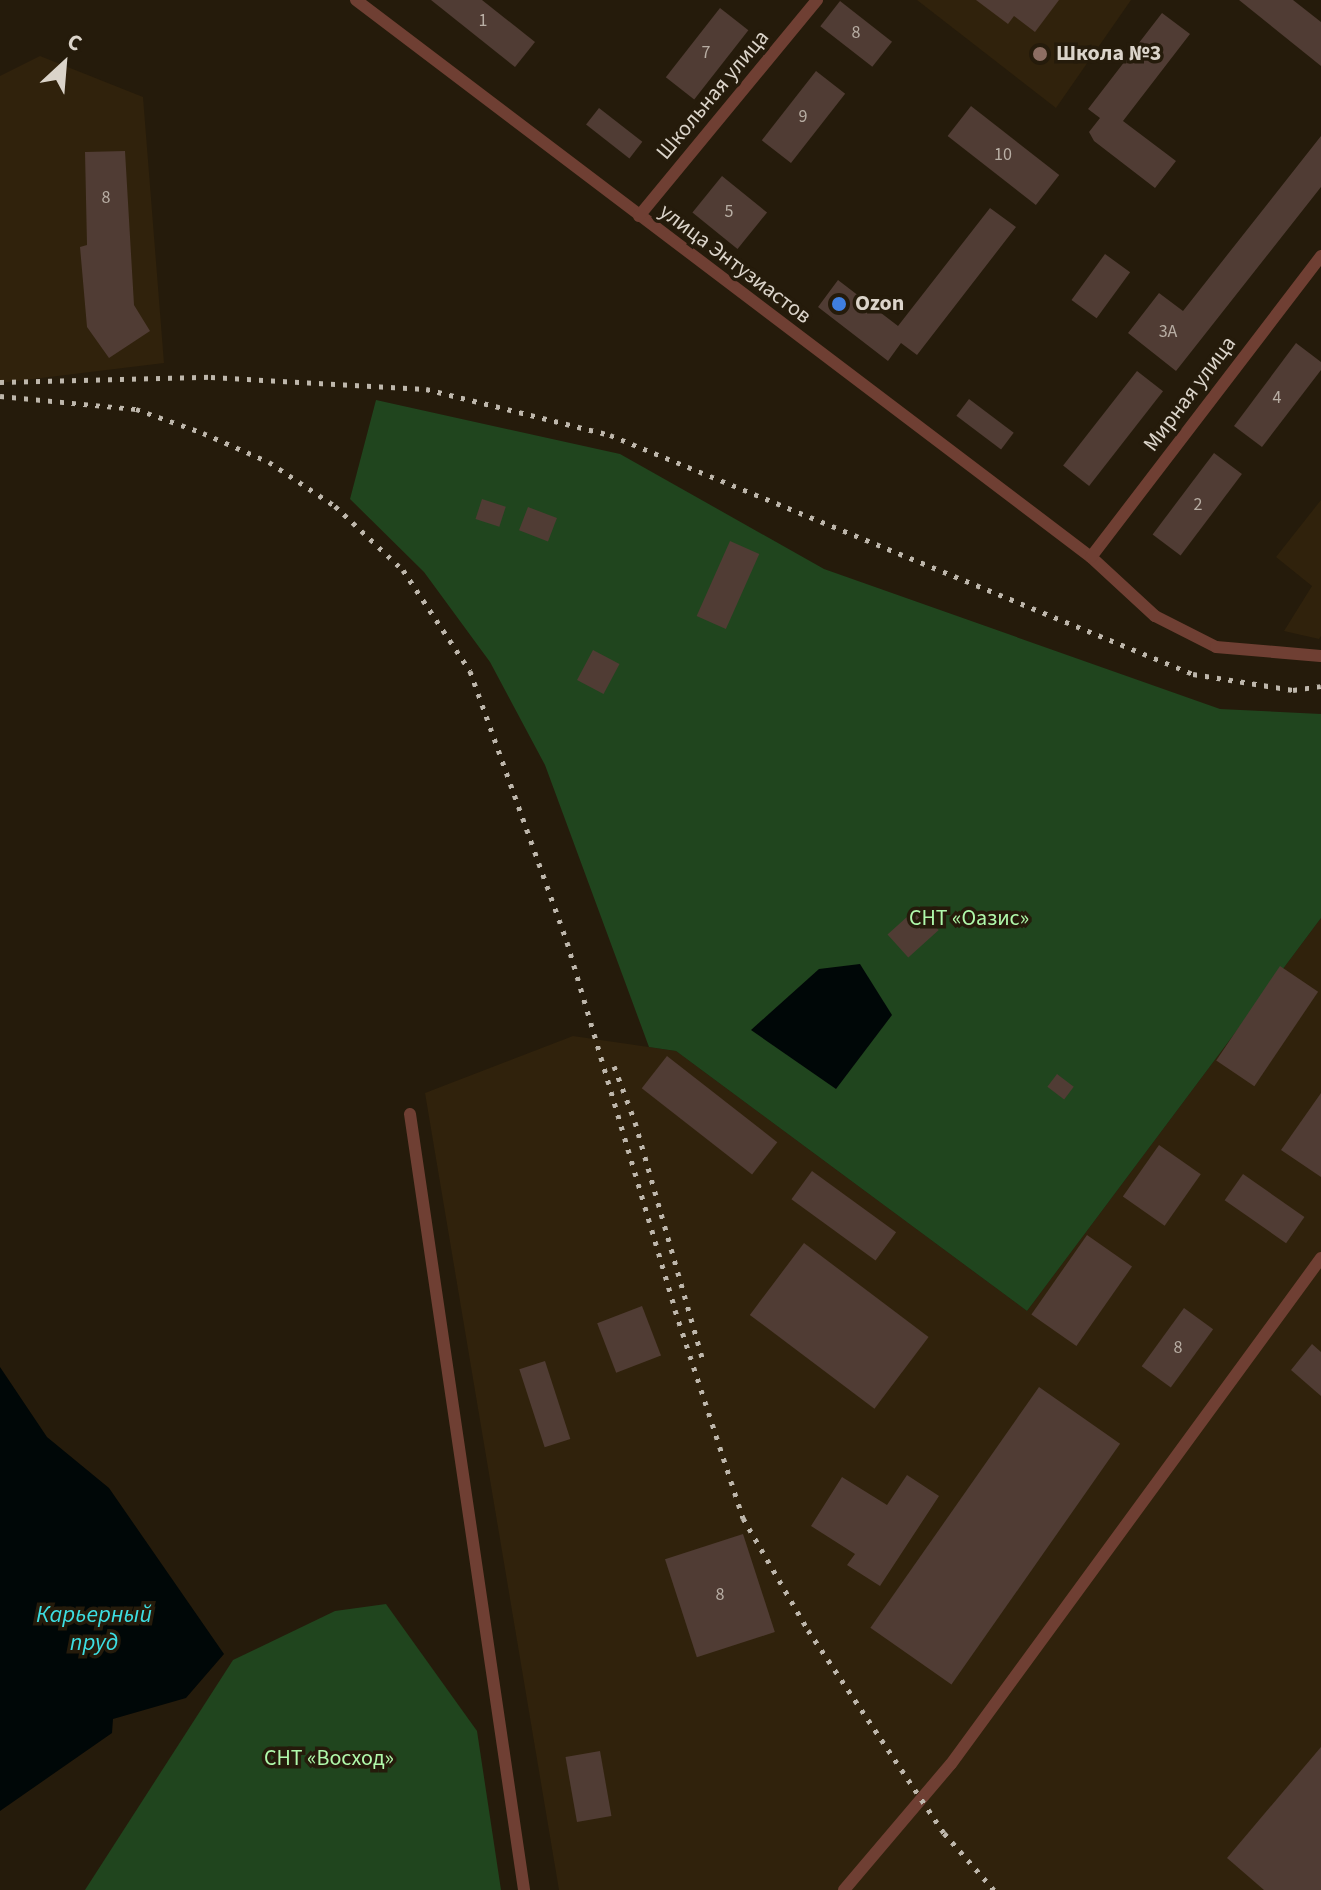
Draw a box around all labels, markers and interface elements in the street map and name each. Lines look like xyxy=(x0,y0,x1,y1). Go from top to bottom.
house number: 1 xyxy=(479,10,487,32)
house number: 8 xyxy=(852,22,860,44)
north arrow xyxy=(24,24,104,104)
text: С xyxy=(62,25,87,60)
street label: Школьная улица xyxy=(651,25,775,165)
place label: Школа №3 xyxy=(1056,41,1161,67)
house number: 7 xyxy=(702,42,710,64)
marker: Школа №3 xyxy=(1031,45,1049,63)
house number: 9 xyxy=(799,106,807,128)
house number: 10 xyxy=(994,144,1012,166)
house number: 8 xyxy=(102,187,110,209)
street label: улица Энтузиастов xyxy=(654,198,816,330)
house number: 5 xyxy=(725,201,733,223)
place label: Ozon xyxy=(855,291,904,317)
marker: Ozon xyxy=(830,295,848,313)
house number: 3А xyxy=(1159,321,1177,343)
street label: Мирная улица xyxy=(1138,331,1242,457)
house number: 4 xyxy=(1273,387,1281,409)
house number: 2 xyxy=(1194,494,1202,516)
park label: СНТ «Оазис» xyxy=(909,906,1029,932)
house number: 8 xyxy=(1174,1337,1182,1359)
house number: 8 xyxy=(716,1584,724,1606)
water label: Карьерный пруд xyxy=(36,1601,152,1657)
park label: СНТ «Восход» xyxy=(264,1746,394,1772)

